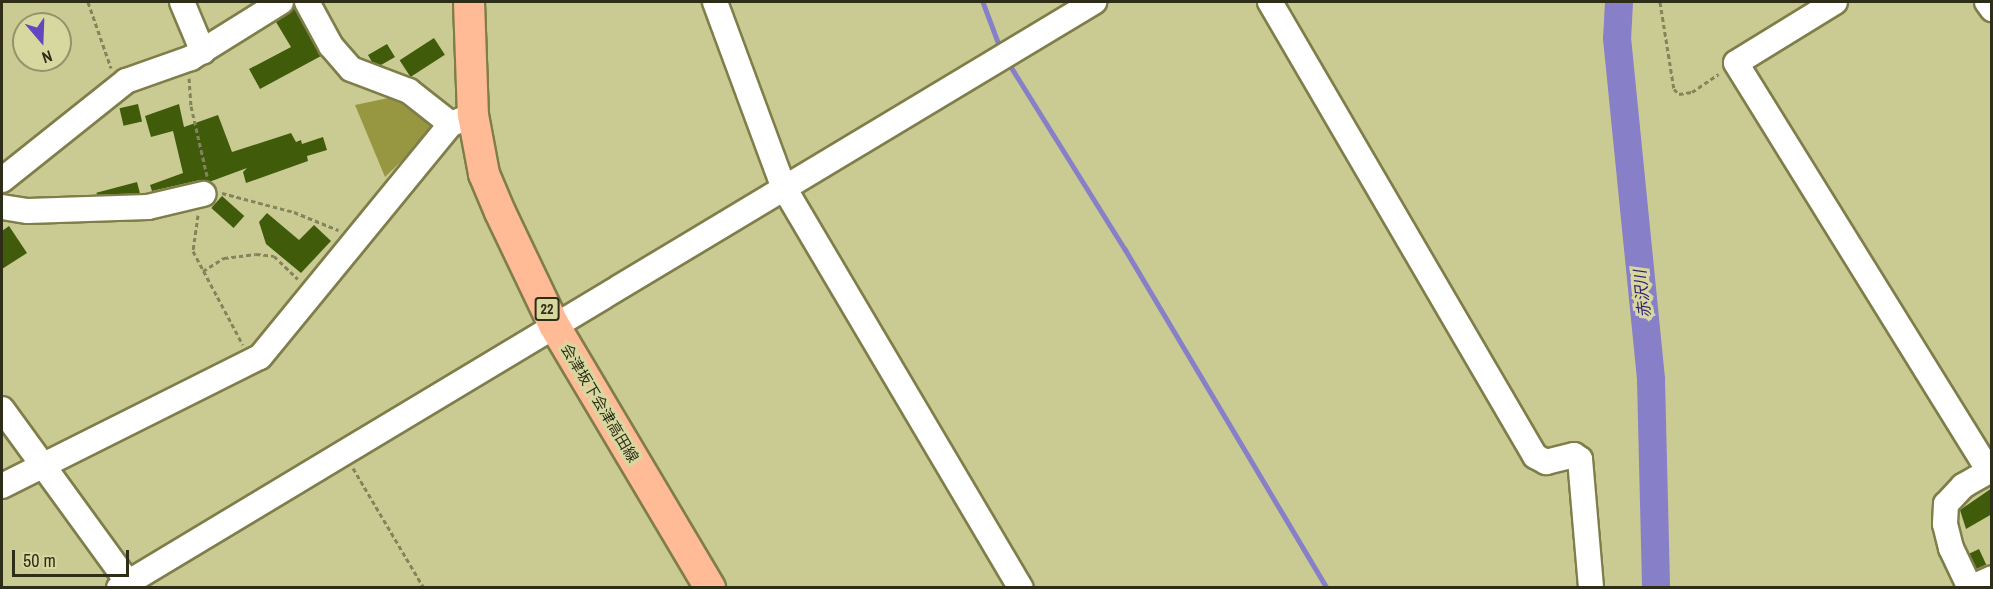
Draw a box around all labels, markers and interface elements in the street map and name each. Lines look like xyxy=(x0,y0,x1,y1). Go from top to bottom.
north arrow xyxy=(12,12,72,72)
text: N xyxy=(39,45,55,69)
water label: 赤沢川 xyxy=(1630,269,1654,319)
road number: 22 xyxy=(534,298,560,320)
street label: 会津坂下会津高田線 xyxy=(558,341,642,465)
scale bar xyxy=(15,538,132,576)
text: 50 m xyxy=(23,548,56,573)

